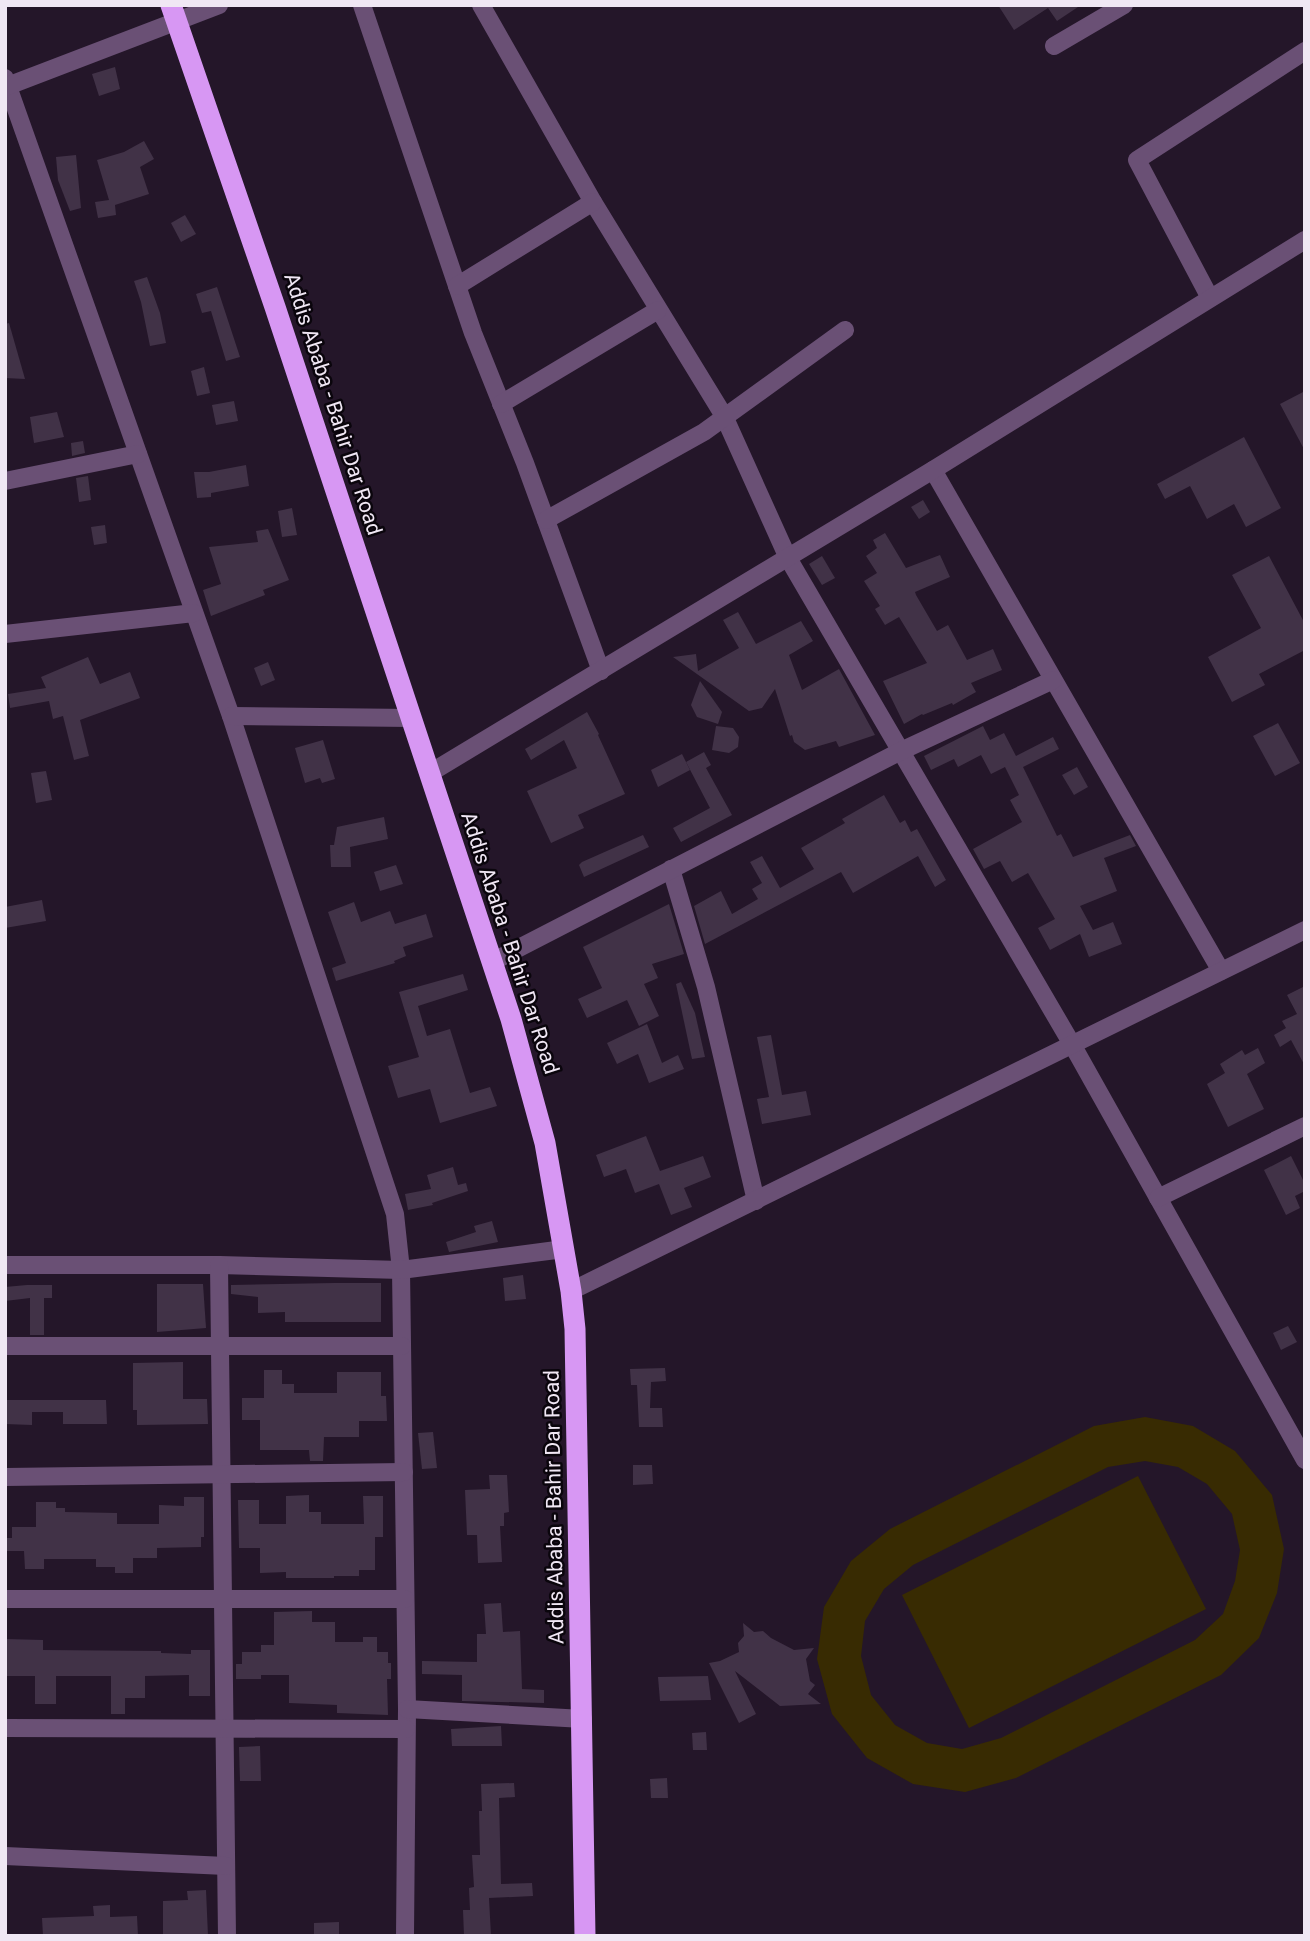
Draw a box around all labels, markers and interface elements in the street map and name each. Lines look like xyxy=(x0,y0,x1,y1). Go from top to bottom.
street label: Addis Ababa - Bahir Dar Road xyxy=(279,270,387,538)
street label: Addis Ababa - Bahir Dar Road xyxy=(456,809,564,1077)
street label: Addis Ababa - Bahir Dar Road xyxy=(540,1370,568,1644)

